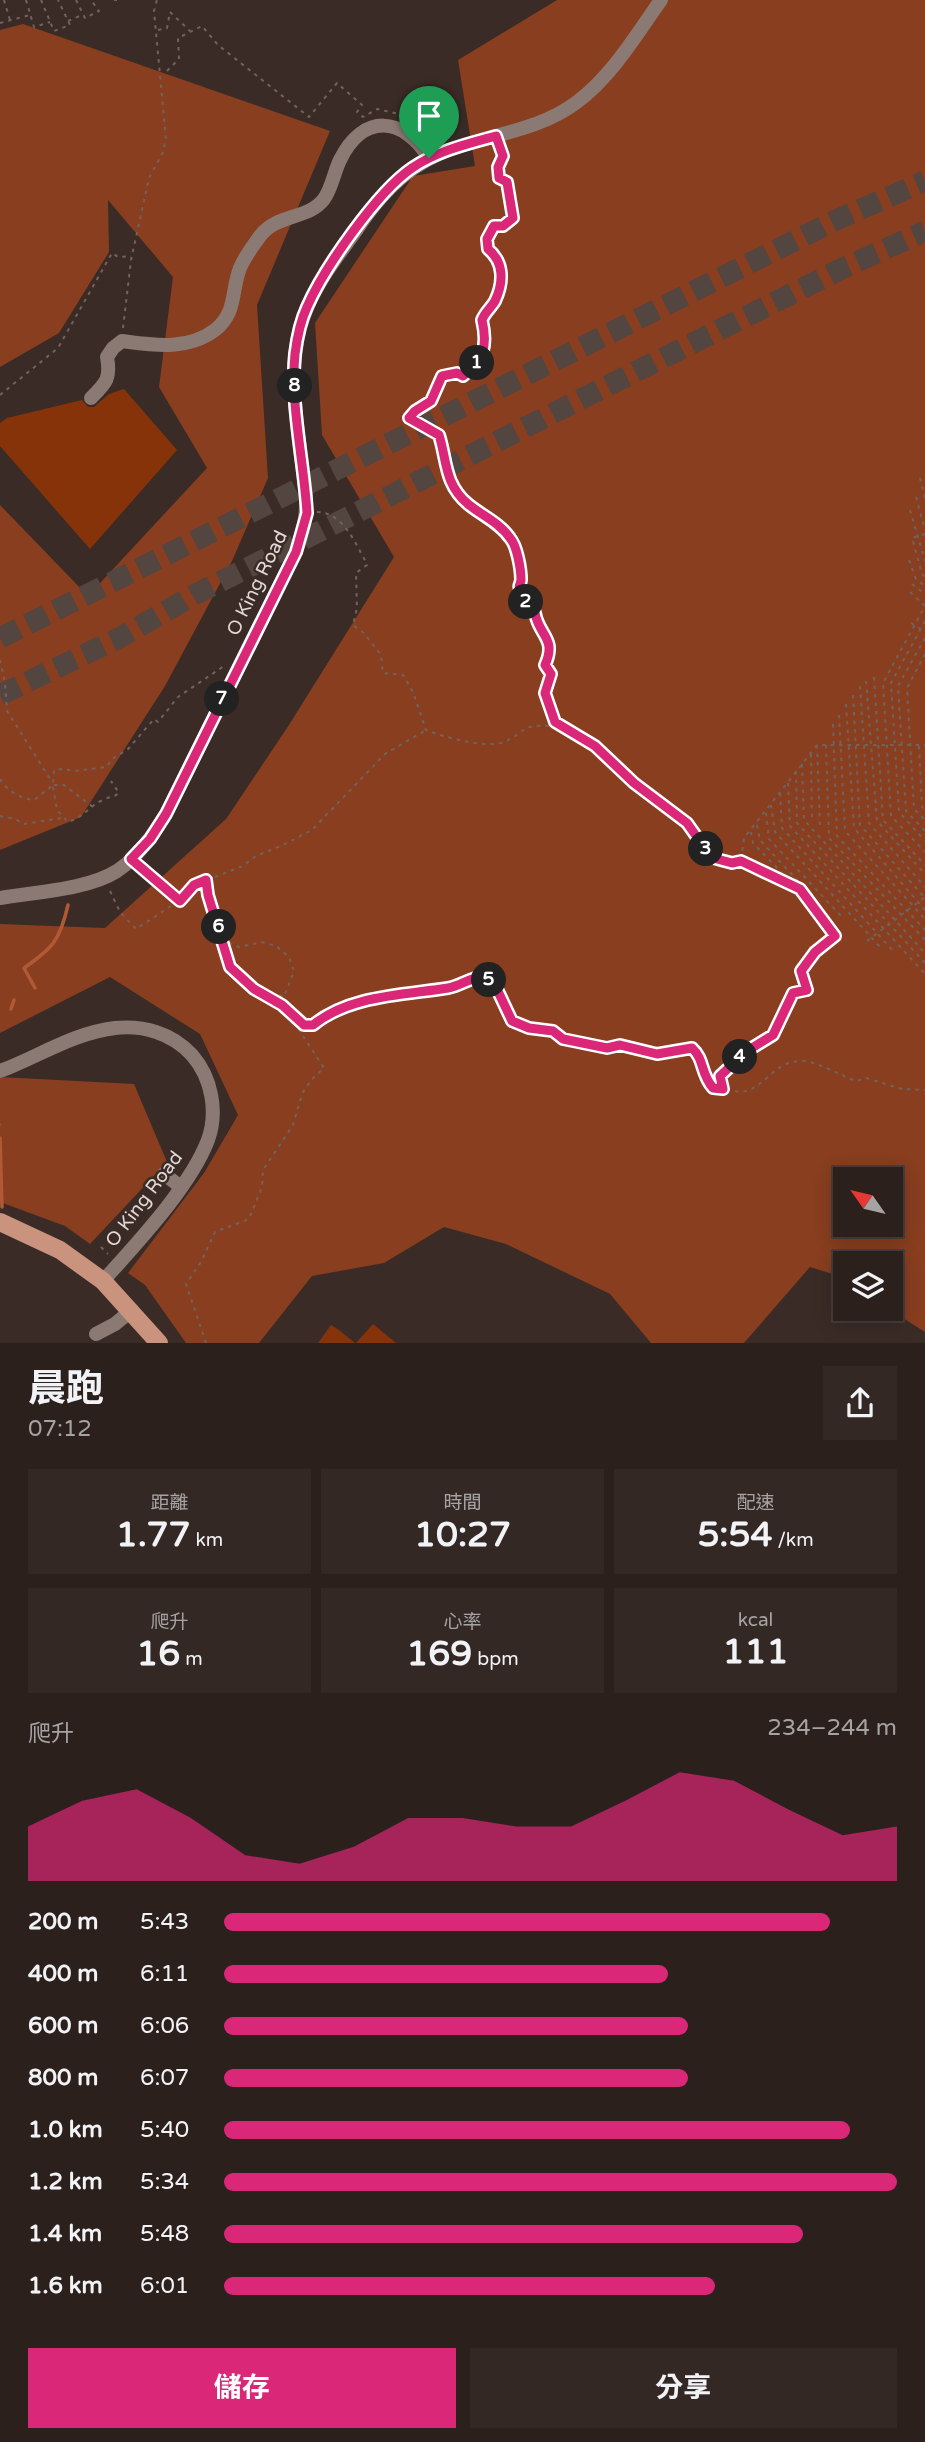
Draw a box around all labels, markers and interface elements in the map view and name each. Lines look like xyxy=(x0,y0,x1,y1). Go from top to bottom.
pin xyxy=(399,86,459,158)
icon: arrive xyxy=(410,97,448,135)
pin: 1 xyxy=(460,346,494,380)
text: 1 xyxy=(471,351,482,373)
pin: 8 xyxy=(278,368,312,404)
text: 8 xyxy=(289,374,300,396)
street label: O King Road xyxy=(222,527,292,639)
pin: 2 xyxy=(508,584,544,620)
text: 2 xyxy=(520,590,531,612)
pin: 7 xyxy=(204,682,240,716)
text: 7 xyxy=(216,687,227,709)
pin: 3 xyxy=(688,832,724,866)
text: 3 xyxy=(700,837,711,859)
pin: 6 xyxy=(202,909,236,944)
text: 6 xyxy=(213,915,224,937)
pin: 5 xyxy=(472,962,506,998)
text: 5 xyxy=(483,968,494,990)
pin: 4 xyxy=(722,1040,758,1074)
text: 4 xyxy=(734,1045,745,1067)
street label: O King Road xyxy=(101,1147,187,1251)
north arrow xyxy=(833,1167,903,1237)
map controls xyxy=(833,1167,903,1321)
button: layers xyxy=(833,1251,903,1321)
text: 晨跑 xyxy=(28,1366,104,1412)
button: share xyxy=(823,1366,897,1440)
text: 07:12 xyxy=(28,1415,92,1443)
text: 距離 xyxy=(150,1492,189,1514)
text: 時間 xyxy=(443,1492,482,1514)
text: 配速 xyxy=(736,1492,775,1514)
text: 1.77 xyxy=(116,1514,190,1556)
text: 10:27 xyxy=(414,1514,511,1556)
text: 5:54 xyxy=(697,1514,772,1556)
text: km xyxy=(190,1529,223,1551)
text: /km xyxy=(772,1529,814,1551)
text: kcal xyxy=(738,1609,773,1631)
text: 爬升 xyxy=(150,1611,189,1633)
text: 心率 xyxy=(443,1611,482,1633)
text: 111 xyxy=(723,1631,788,1673)
text: 16 xyxy=(136,1633,180,1675)
text: 169 xyxy=(406,1633,472,1675)
text: m xyxy=(180,1648,203,1670)
text: bpm xyxy=(472,1648,519,1670)
text: 234–244 m xyxy=(767,1714,897,1742)
text: 爬升 xyxy=(28,1720,74,1748)
text: 200 m xyxy=(28,1908,98,1936)
text: 5:43 xyxy=(140,1908,189,1936)
text: 400 m xyxy=(28,1960,98,1988)
text: 6:11 xyxy=(140,1960,189,1988)
text: 600 m xyxy=(28,2012,98,2040)
text: 6:06 xyxy=(140,2012,189,2040)
text: 800 m xyxy=(28,2064,98,2092)
text: 6:07 xyxy=(140,2064,189,2092)
text: 1.0 km xyxy=(28,2116,103,2144)
text: 5:40 xyxy=(140,2116,189,2144)
text: 1.2 km xyxy=(28,2168,103,2196)
text: 5:34 xyxy=(140,2168,189,2196)
text: 1.4 km xyxy=(28,2220,102,2248)
text: 5:48 xyxy=(140,2220,189,2248)
text: 1.6 km xyxy=(28,2272,103,2300)
text: 6:01 xyxy=(140,2272,189,2300)
button: 儲存 xyxy=(28,2348,456,2428)
button: 分享 xyxy=(470,2348,897,2428)

